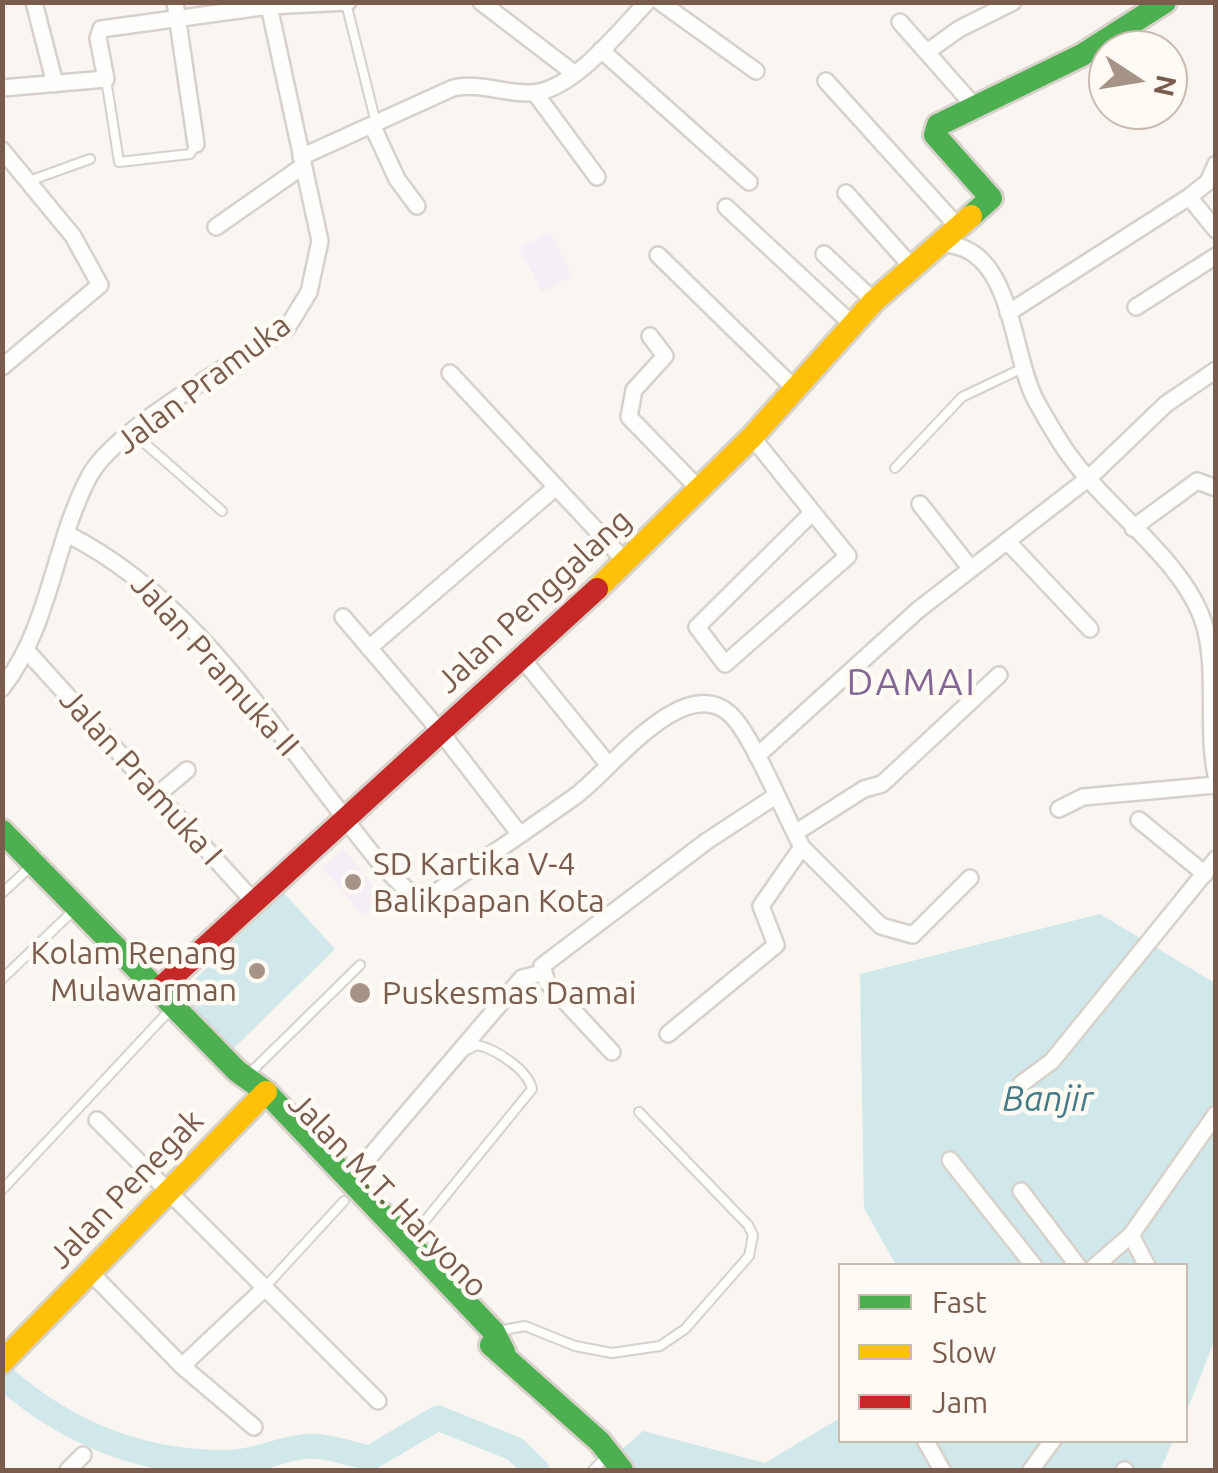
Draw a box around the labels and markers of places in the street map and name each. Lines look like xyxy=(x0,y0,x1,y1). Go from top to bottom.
place label: SD Kartika V-4 Balikpapan Kota xyxy=(373,845,605,920)
marker: SD Kartika V-4 Balikpapan Kota xyxy=(342,871,364,893)
place label: Kolam Renang Mulawarman xyxy=(30,934,237,1009)
marker: Kolam Renang Mulawarman xyxy=(246,960,268,982)
place label: Puskesmas Damai xyxy=(382,974,637,1012)
marker: Puskesmas Damai xyxy=(347,980,373,1006)

